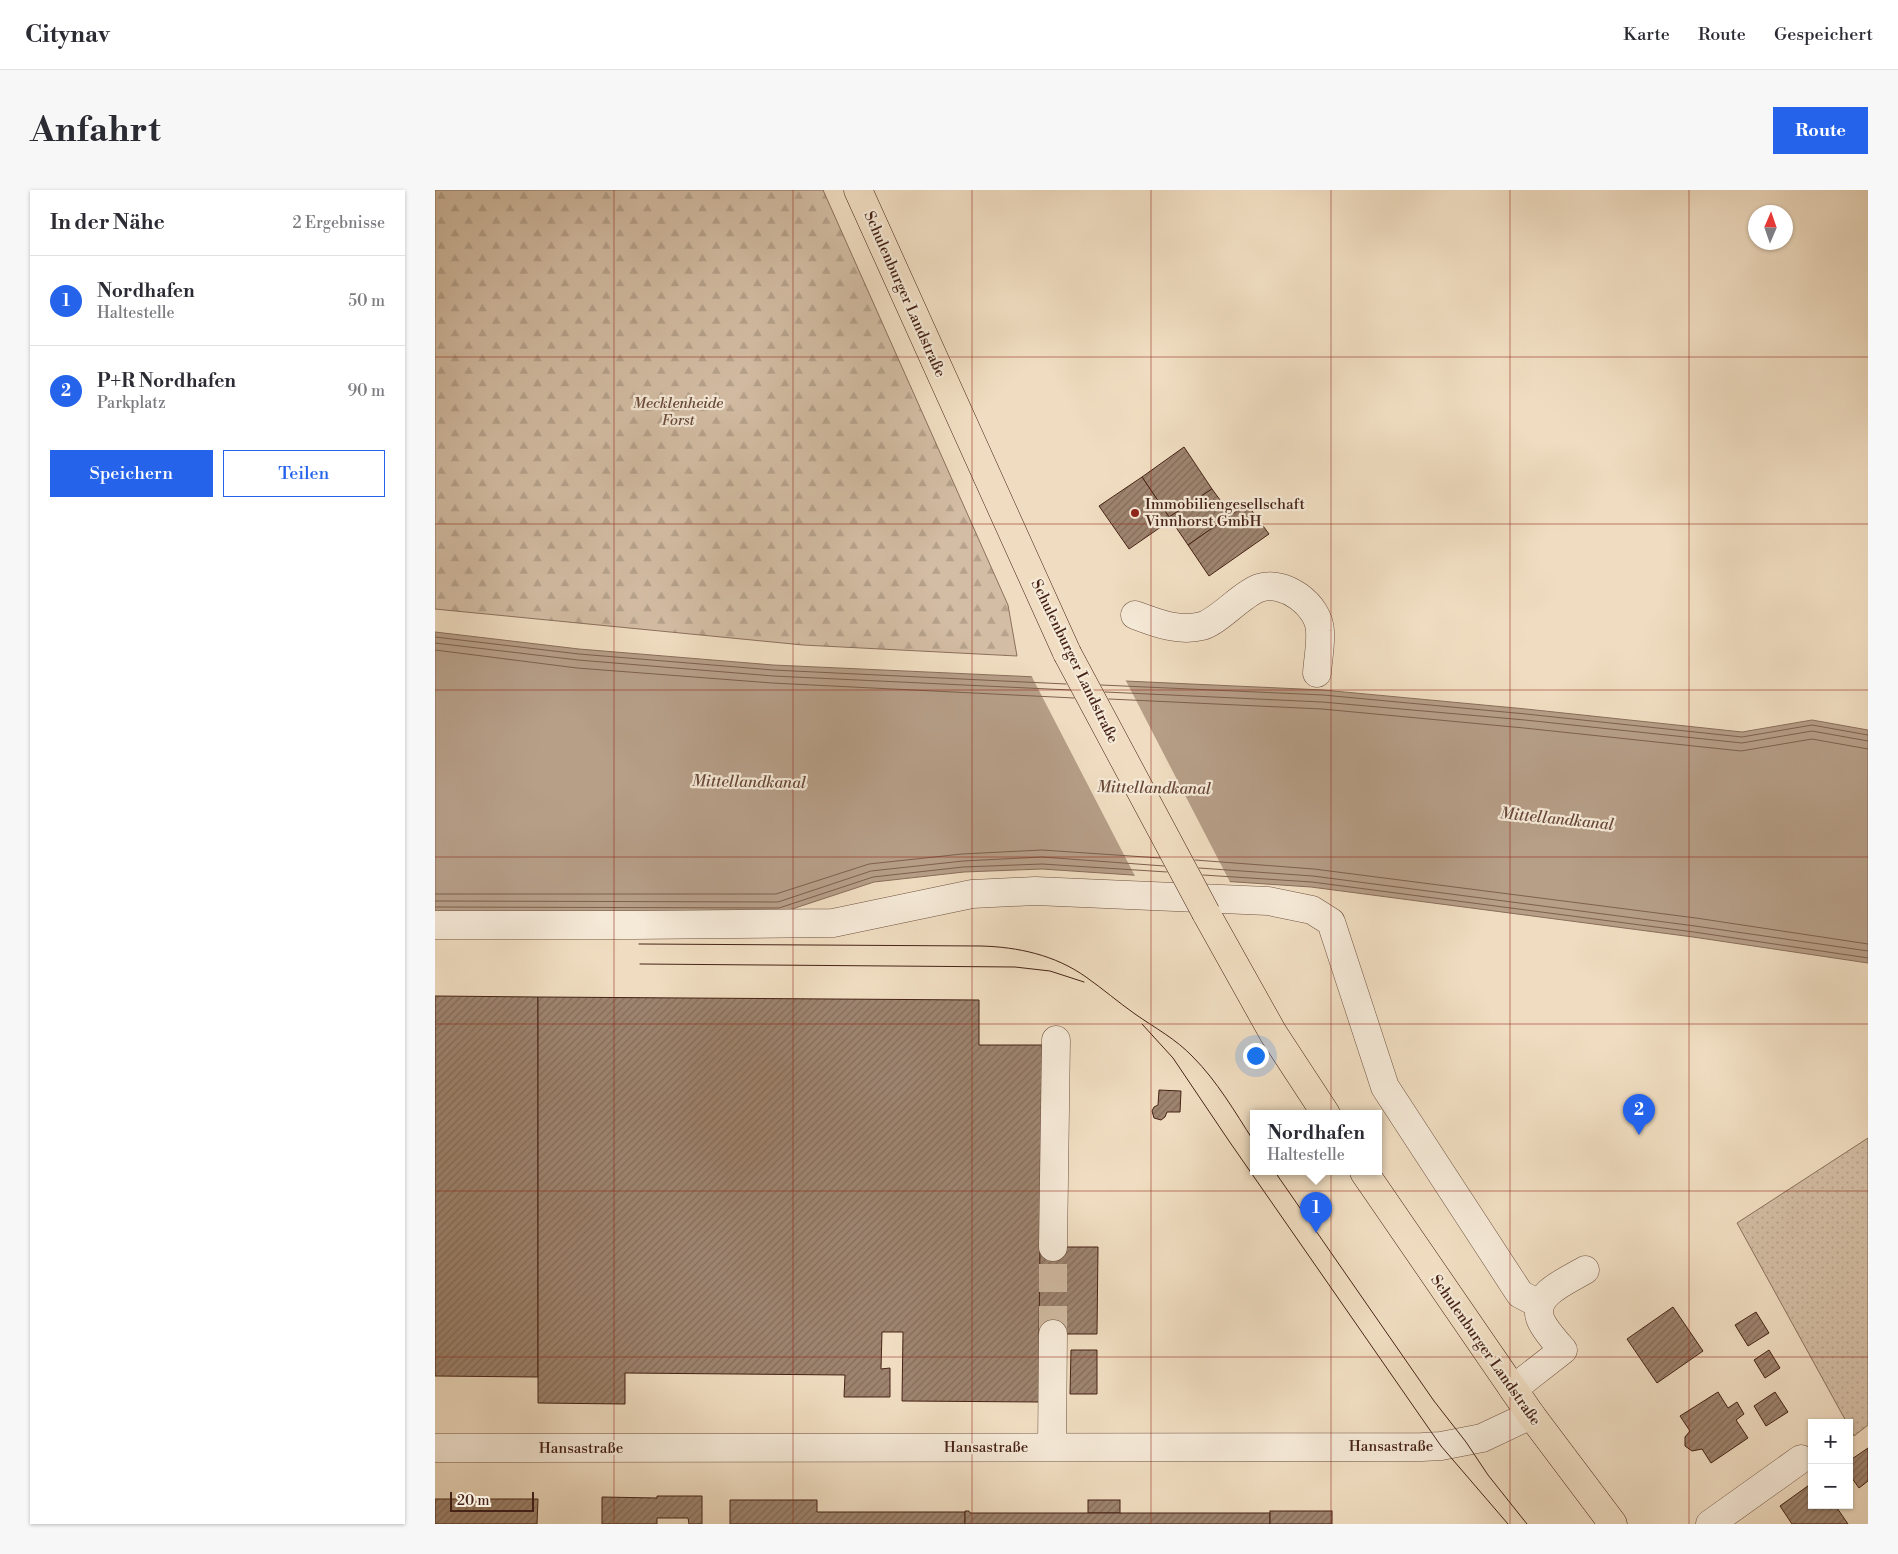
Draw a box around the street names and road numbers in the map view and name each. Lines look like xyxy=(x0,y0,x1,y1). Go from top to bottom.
street label: Schulenburger Landstraße xyxy=(859,208,950,380)
street label: Schulenburger Landstraße xyxy=(1027,576,1122,746)
street label: Schulenburger Landstraße xyxy=(1426,1271,1545,1429)
street label: Hansastraße xyxy=(1349,1437,1433,1456)
street label: Hansastraße xyxy=(944,1438,1028,1457)
street label: Hansastraße xyxy=(539,1439,623,1458)

